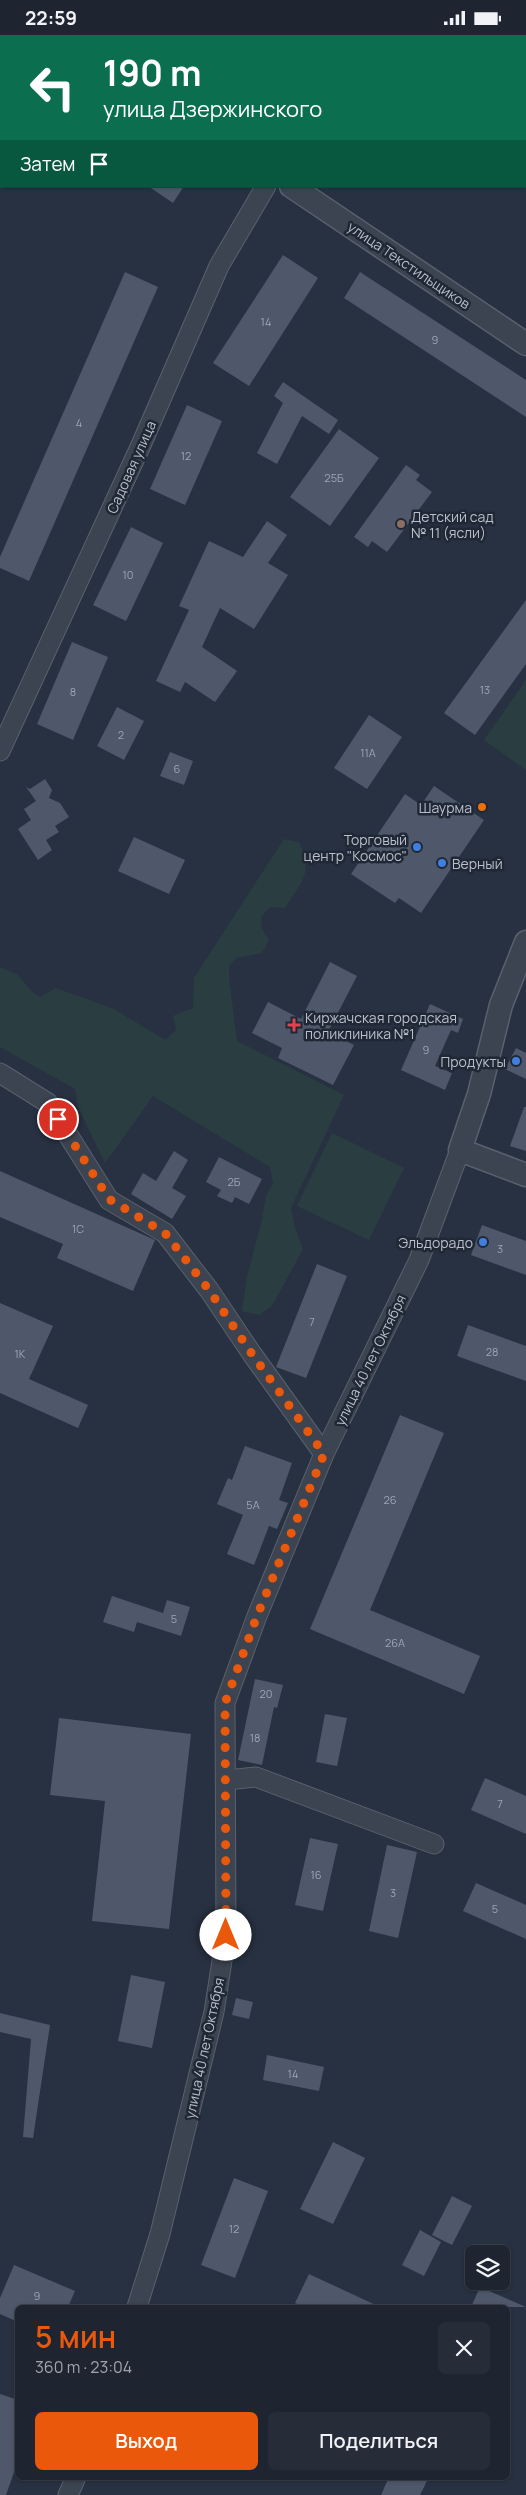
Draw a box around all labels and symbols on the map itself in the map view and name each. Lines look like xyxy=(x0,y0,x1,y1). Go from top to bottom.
street label: улица Текстильщиков xyxy=(344,217,474,313)
house number: 14 xyxy=(261,314,271,329)
house number: 9 xyxy=(432,332,439,347)
house number: 4 xyxy=(76,415,82,430)
street label: Садовая улица xyxy=(102,418,160,516)
house number: 12 xyxy=(181,448,191,463)
house number: 25Б xyxy=(324,470,344,485)
place label: Детский сад № 11 (ясли) xyxy=(411,507,494,542)
marker: Детский сад № 11 (ясли) xyxy=(395,518,407,530)
house number: 10 xyxy=(122,567,134,582)
house number: 13 xyxy=(480,682,490,697)
house number: 8 xyxy=(70,684,76,699)
house number: 2 xyxy=(118,727,124,742)
house number: 11А xyxy=(360,745,376,760)
house number: 6 xyxy=(174,761,181,776)
place label: Шаурма xyxy=(419,798,472,817)
marker: Шаурма xyxy=(476,801,488,813)
place label: Торговый центр "Космос" xyxy=(304,830,407,865)
marker: Торговый центр "Космос" xyxy=(411,841,423,853)
place label: Верный xyxy=(452,854,503,873)
marker: Верный xyxy=(436,857,448,869)
place label: Киржачская городская поликлиника №1 xyxy=(305,1008,457,1043)
marker: Киржачская городская поликлиника №1 xyxy=(287,1018,301,1032)
house number: 9 xyxy=(423,1042,430,1057)
place label: Продукты xyxy=(441,1052,506,1071)
marker: Продукты xyxy=(510,1055,522,1067)
pin xyxy=(37,1098,79,1140)
house number: 2Б xyxy=(228,1174,241,1189)
house number: 1С xyxy=(72,1221,84,1236)
place label: Эльдорадо xyxy=(398,1233,473,1252)
marker: Эльдорадо xyxy=(477,1236,489,1248)
house number: 3 xyxy=(497,1241,503,1256)
street label: улица 40 лет Октября xyxy=(330,1291,410,1429)
house number: 7 xyxy=(309,1314,315,1329)
house number: 28 xyxy=(486,1344,498,1359)
house number: 1К xyxy=(15,1346,26,1361)
house number: 26 xyxy=(383,1492,397,1507)
house number: 5А xyxy=(246,1497,260,1512)
house number: 5 xyxy=(171,1611,177,1626)
house number: 26А xyxy=(385,1635,405,1650)
house number: 20 xyxy=(260,1686,272,1701)
house number: 18 xyxy=(250,1730,260,1745)
house number: 7 xyxy=(497,1796,503,1811)
house number: 16 xyxy=(310,1867,322,1882)
house number: 3 xyxy=(390,1885,396,1900)
house number: 5 xyxy=(492,1901,498,1916)
position arrow xyxy=(199,1908,251,1960)
street label: улица 40 лет Октября xyxy=(180,1976,228,2120)
house number: 14 xyxy=(288,2066,298,2081)
house number: 12 xyxy=(229,2221,239,2236)
house number: 9 xyxy=(34,2288,41,2303)

